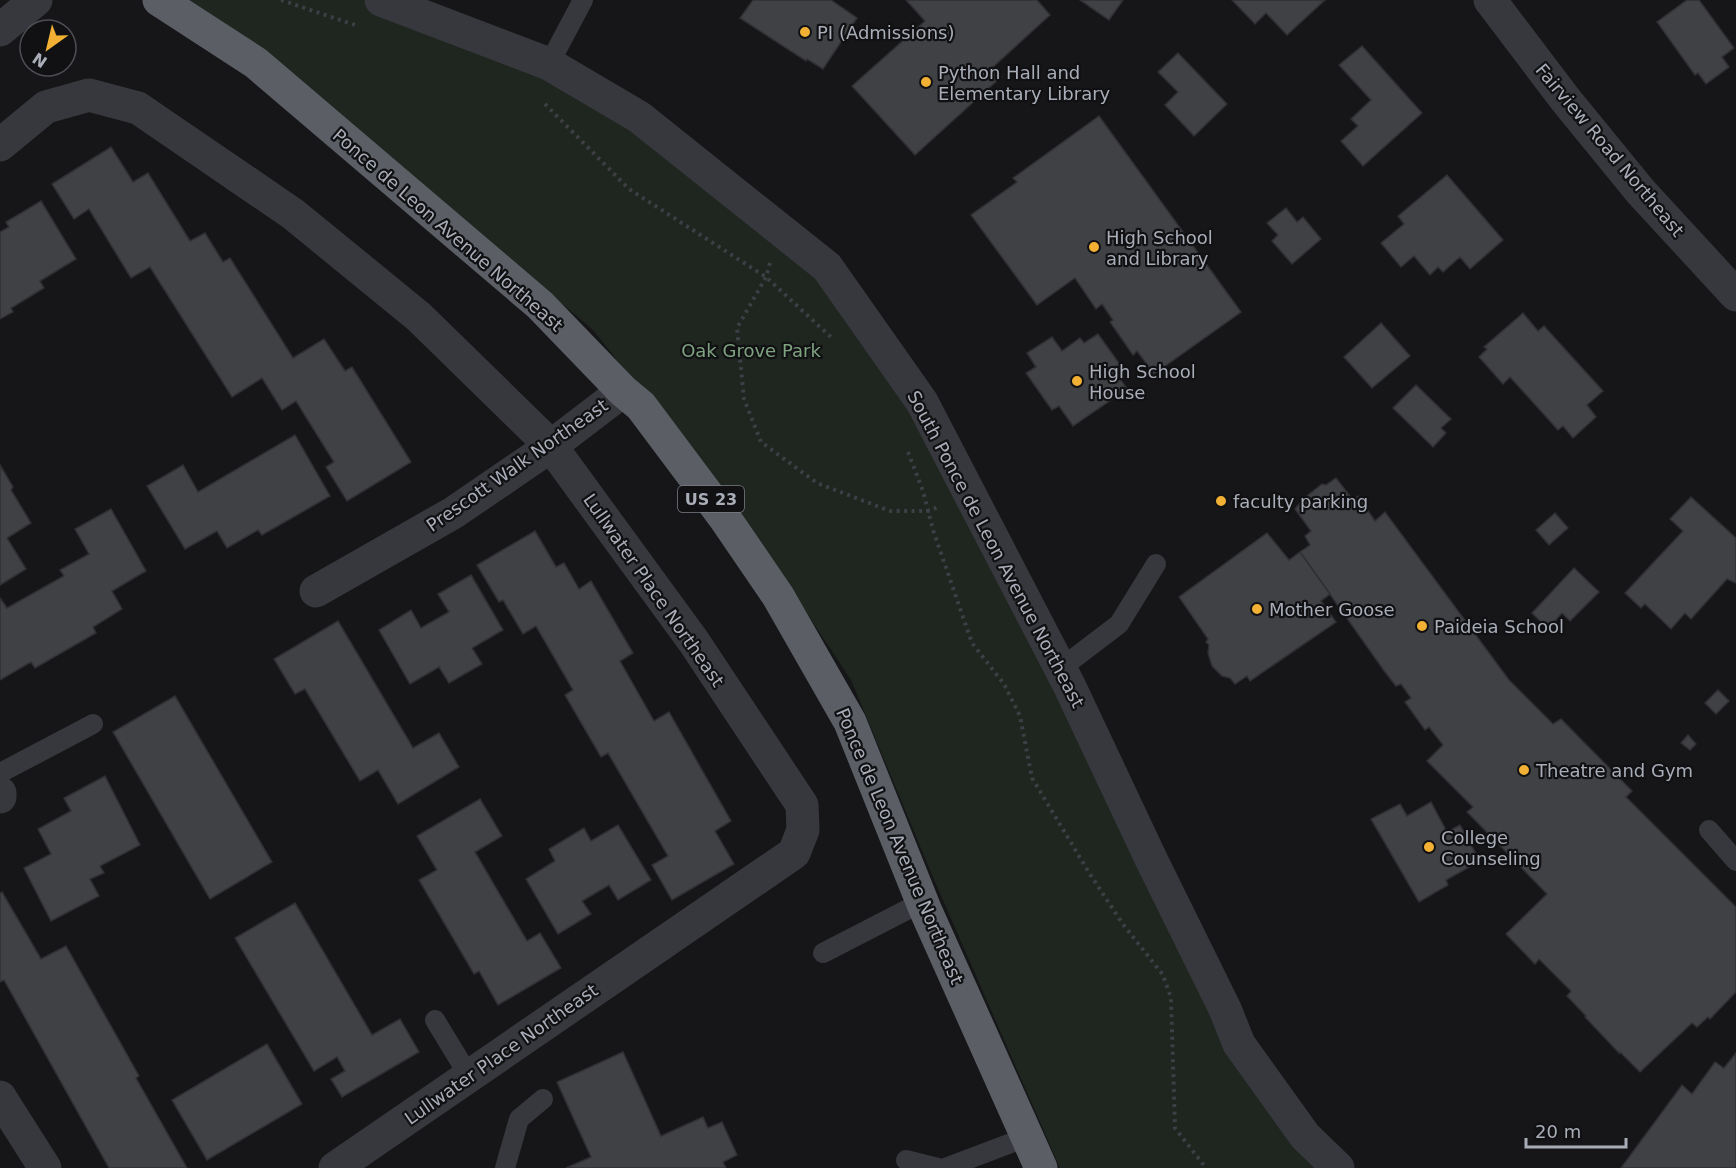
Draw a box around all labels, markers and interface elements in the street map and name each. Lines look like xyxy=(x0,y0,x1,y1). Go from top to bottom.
north arrow xyxy=(18,18,78,78)
place label: PI (Admissions) xyxy=(817,22,954,43)
marker: PI (Admissions) xyxy=(798,25,812,39)
text: N xyxy=(29,48,51,72)
street label: Fairview Road Northeast xyxy=(1532,59,1688,241)
place label: Python Hall and Elementary Library xyxy=(938,62,1111,104)
marker: Python Hall and Elementary Library xyxy=(919,75,933,89)
street label: Ponce de Leon Avenue Northeast xyxy=(329,124,567,336)
place label: High School and Library xyxy=(1106,227,1213,269)
marker: High School and Library xyxy=(1087,240,1101,254)
park label: Oak Grove Park xyxy=(681,340,821,361)
place label: High School House xyxy=(1089,361,1196,403)
marker: High School House xyxy=(1070,374,1084,388)
street label: South Ponce de Leon Avenue Northeast xyxy=(903,387,1089,711)
street label: Prescott Walk Northeast xyxy=(422,394,612,536)
road number: US 23 xyxy=(678,486,744,512)
street label: Lullwater Place Northeast xyxy=(579,490,729,690)
place label: faculty parking xyxy=(1233,491,1368,512)
marker: faculty parking xyxy=(1214,494,1228,508)
place label: Mother Goose xyxy=(1269,599,1395,620)
marker: Mother Goose xyxy=(1250,602,1264,616)
place label: Paideia School xyxy=(1434,616,1564,637)
marker: Paideia School xyxy=(1415,619,1429,633)
street label: Ponce de Leon Avenue Northeast xyxy=(832,705,968,987)
place label: Theatre and Gym xyxy=(1535,760,1693,781)
marker: Theatre and Gym xyxy=(1517,763,1531,777)
place label: College Counseling xyxy=(1441,827,1541,869)
marker: College Counseling xyxy=(1422,840,1436,854)
street label: Lullwater Place Northeast xyxy=(401,979,601,1129)
scale bar xyxy=(1526,1111,1626,1149)
text: 20 m xyxy=(1535,1121,1581,1142)

